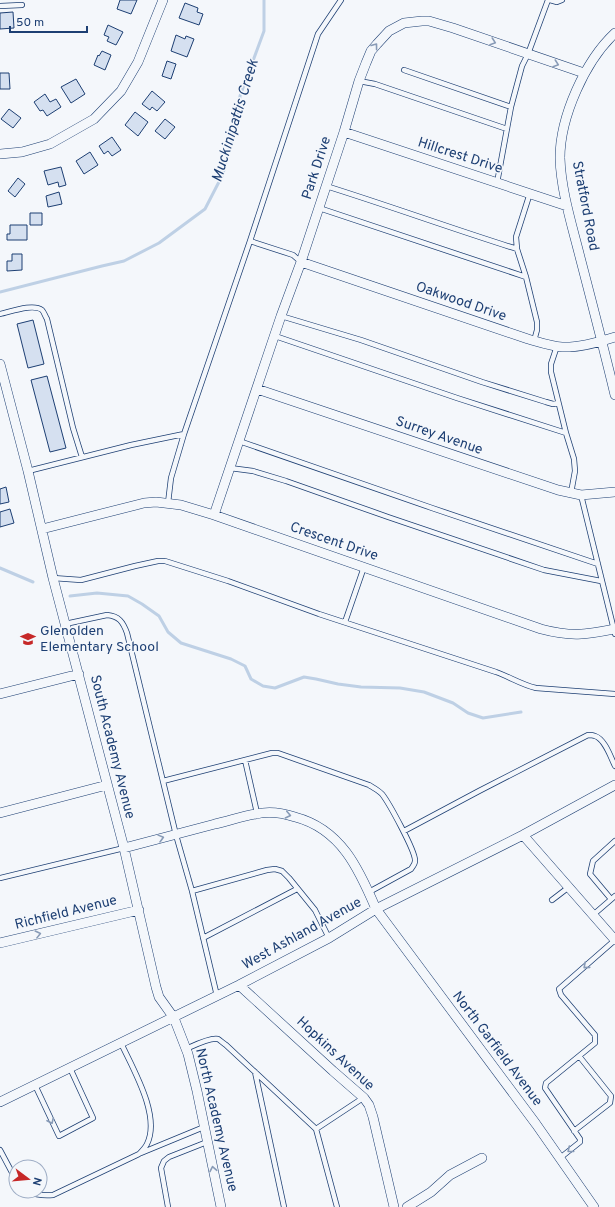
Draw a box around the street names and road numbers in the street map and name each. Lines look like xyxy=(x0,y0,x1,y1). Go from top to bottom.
street label: Park Drive xyxy=(299,134,335,202)
street label: Hillcrest Drive xyxy=(415,134,505,178)
street label: Stratford Road xyxy=(568,160,602,252)
street label: Oakwood Drive xyxy=(413,279,509,325)
street label: Surrey Avenue xyxy=(393,413,485,459)
street label: Crescent Drive xyxy=(288,519,380,565)
street label: South Academy Avenue xyxy=(86,673,138,821)
street label: Richfield Avenue xyxy=(13,892,119,934)
street label: West Ashland Avenue xyxy=(239,894,365,974)
street label: North Garfield Avenue xyxy=(448,988,546,1110)
street label: Hopkins Avenue xyxy=(292,1014,378,1094)
street label: North Academy Avenue xyxy=(191,1046,241,1194)

